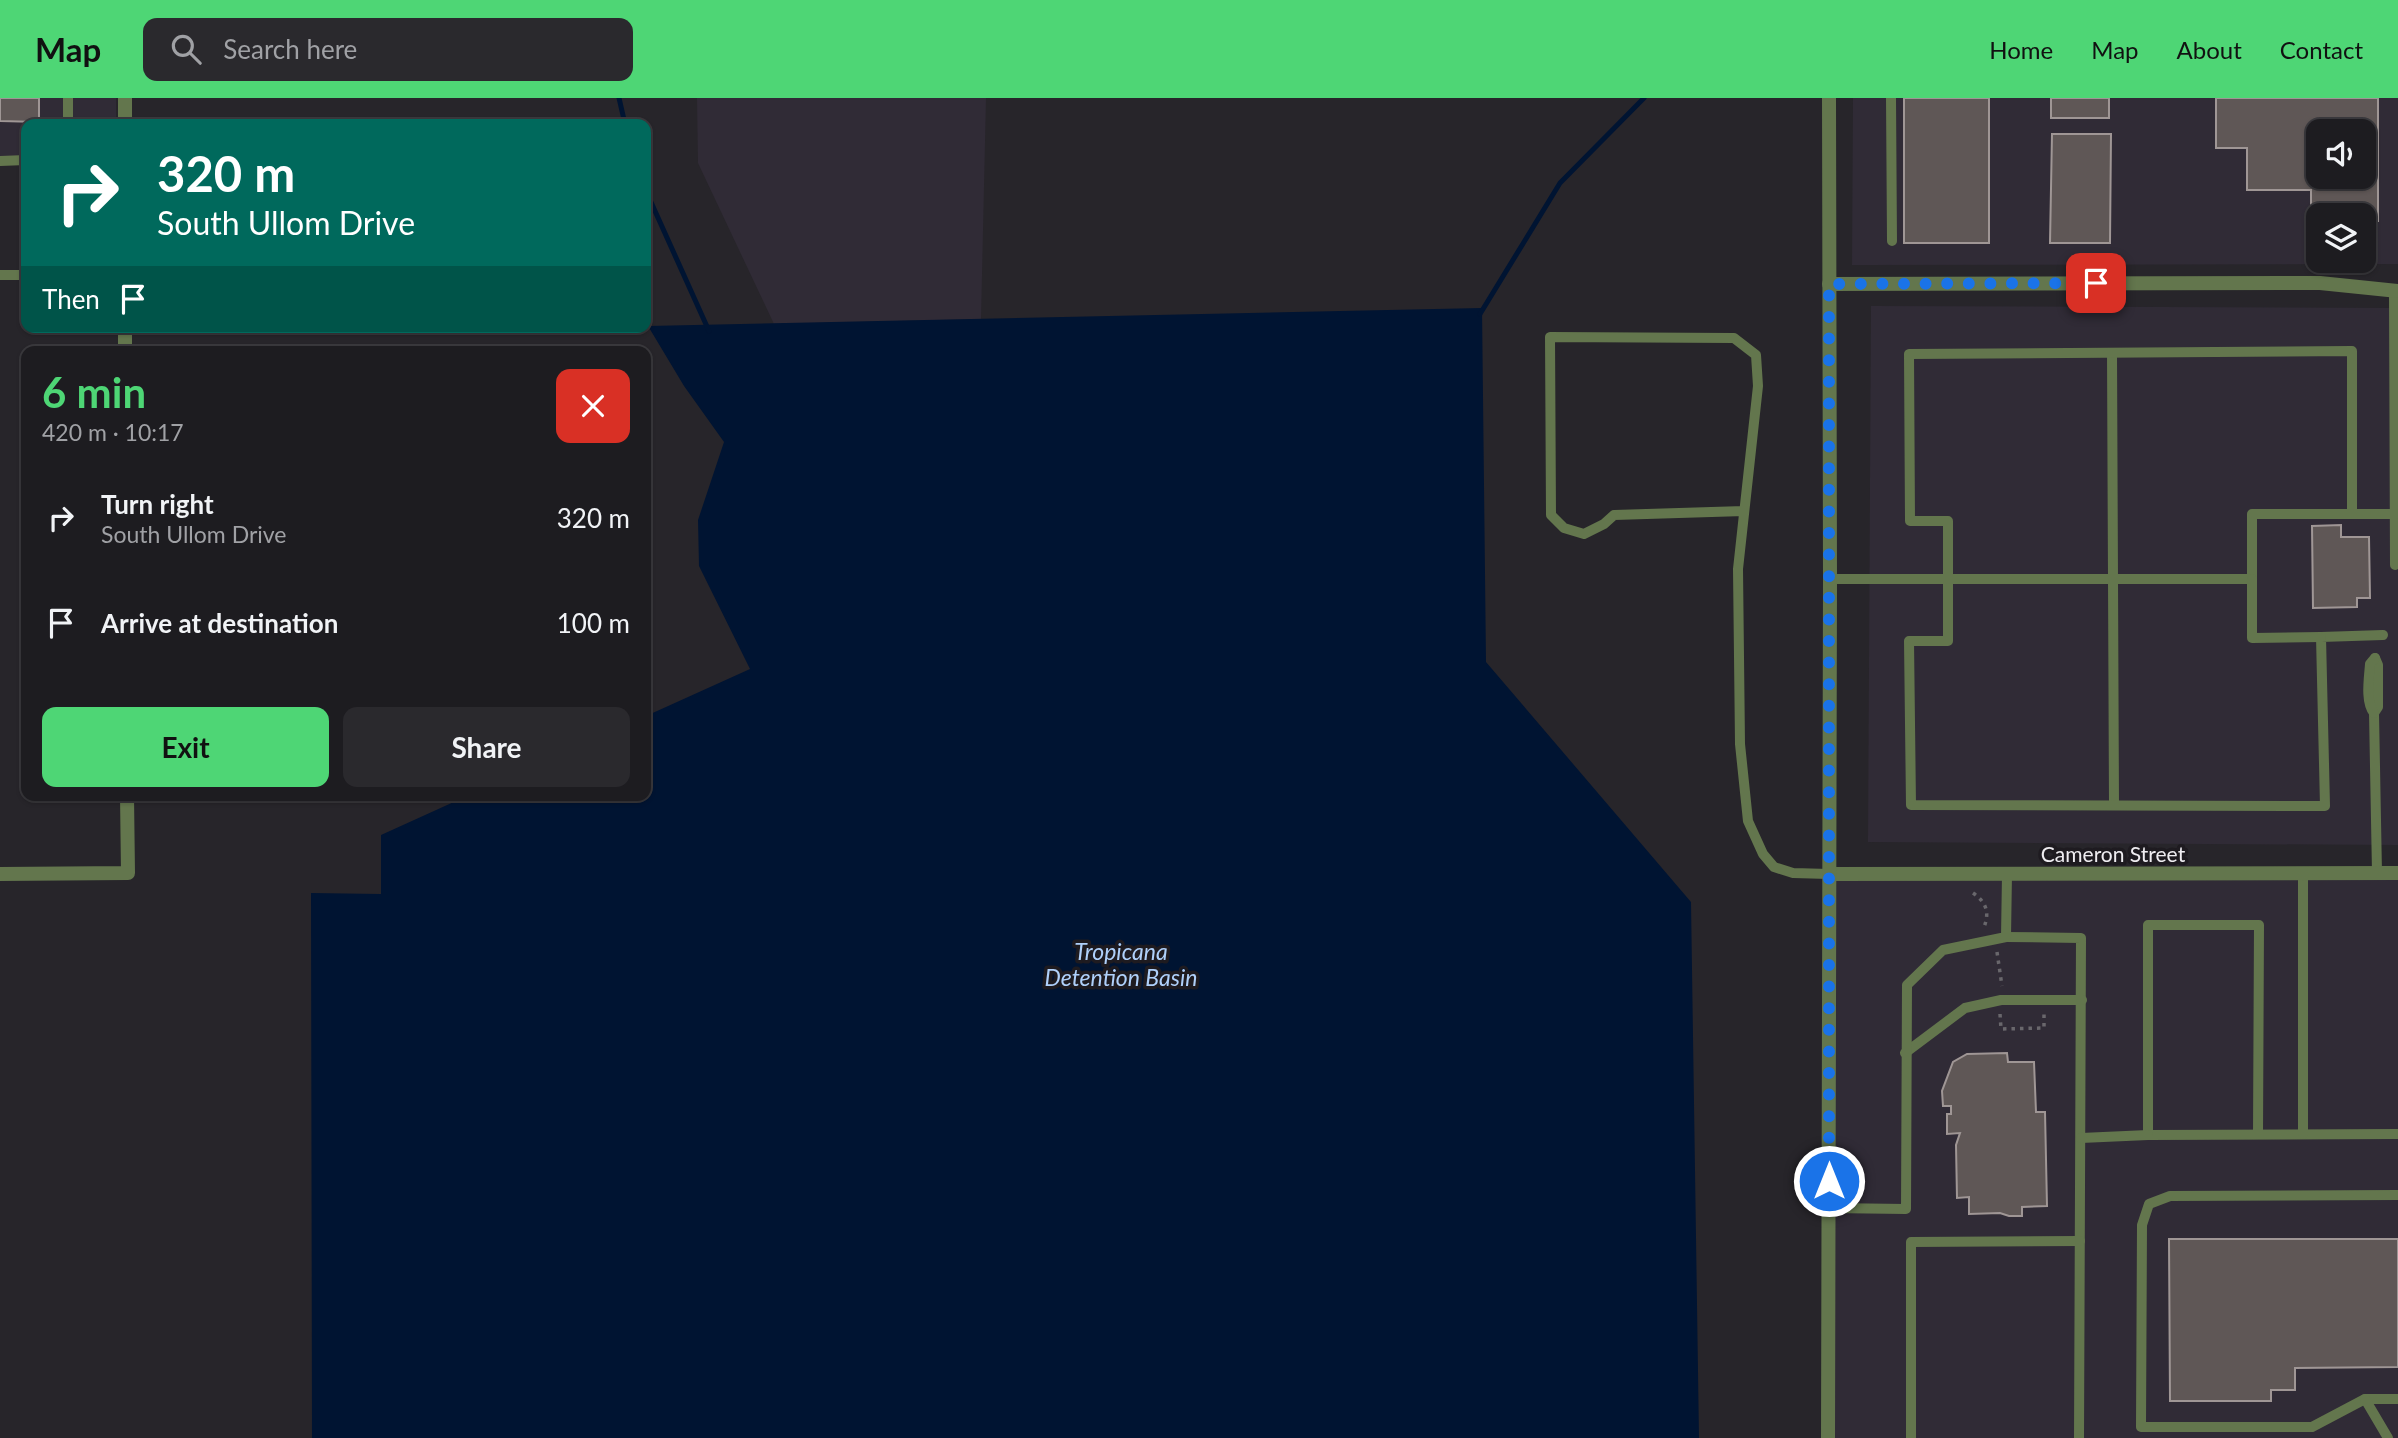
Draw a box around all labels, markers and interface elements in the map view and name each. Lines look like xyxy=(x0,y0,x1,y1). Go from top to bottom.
search box xyxy=(143,18,633,81)
text: Map xyxy=(35,29,101,69)
icon: search xyxy=(167,30,205,68)
text: Search here xyxy=(223,33,357,65)
text: Home xyxy=(1989,35,2053,64)
text: Map xyxy=(2091,35,2139,64)
text: About xyxy=(2177,35,2242,64)
text: Contact xyxy=(2280,35,2363,64)
map controls xyxy=(2306,119,2376,273)
button: sound xyxy=(2306,119,2376,189)
text: 320 m xyxy=(157,144,295,202)
icon: right xyxy=(42,147,133,238)
text: South Ullom Drive xyxy=(157,203,415,242)
button: layers xyxy=(2306,203,2376,273)
pin xyxy=(2066,253,2126,313)
icon: arrive xyxy=(2077,264,2115,302)
icon: arrive xyxy=(114,280,152,318)
text: Then xyxy=(42,283,100,315)
text: 6 min xyxy=(42,367,146,417)
button: close xyxy=(556,369,630,443)
text: 420 m · 10:17 xyxy=(42,418,184,446)
text: Turn right xyxy=(101,488,214,520)
icon: right xyxy=(42,499,80,537)
text: 320 m xyxy=(557,502,630,534)
text: South Ullom Drive xyxy=(101,520,286,548)
icon: arrive xyxy=(42,604,80,642)
text: Arrive at destination xyxy=(101,607,338,639)
text: 100 m xyxy=(557,607,630,639)
button: Exit xyxy=(42,707,329,787)
button: Share xyxy=(343,707,630,787)
street label: Cameron Street xyxy=(2041,841,2186,866)
water label: Tropicana Detention Basin xyxy=(1045,937,1197,991)
position arrow xyxy=(1792,1144,1866,1218)

